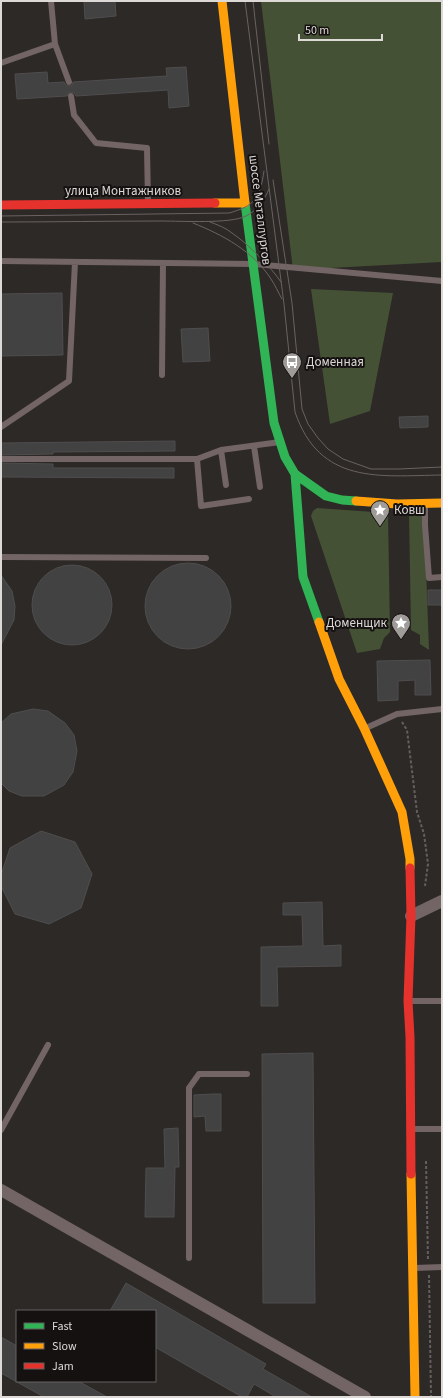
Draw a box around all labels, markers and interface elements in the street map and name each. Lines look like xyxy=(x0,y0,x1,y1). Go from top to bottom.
scale bar xyxy=(299,16,382,42)
text: 50 m xyxy=(305,22,329,39)
street label: шоссе Металлургов xyxy=(244,154,276,266)
street label: улица Монтажников xyxy=(65,182,181,200)
bus stop icon: Доменная xyxy=(281,351,303,379)
place label: Доменная xyxy=(306,353,364,371)
place icon: Ковш xyxy=(369,499,391,527)
place label: Ковш xyxy=(394,501,425,519)
place icon: Доменщик xyxy=(390,612,412,640)
place label: Доменщик xyxy=(326,614,388,632)
legend xyxy=(16,1310,156,1382)
text: Fast xyxy=(52,1318,72,1335)
text: Slow xyxy=(52,1338,77,1355)
text: Jam xyxy=(52,1358,74,1375)

